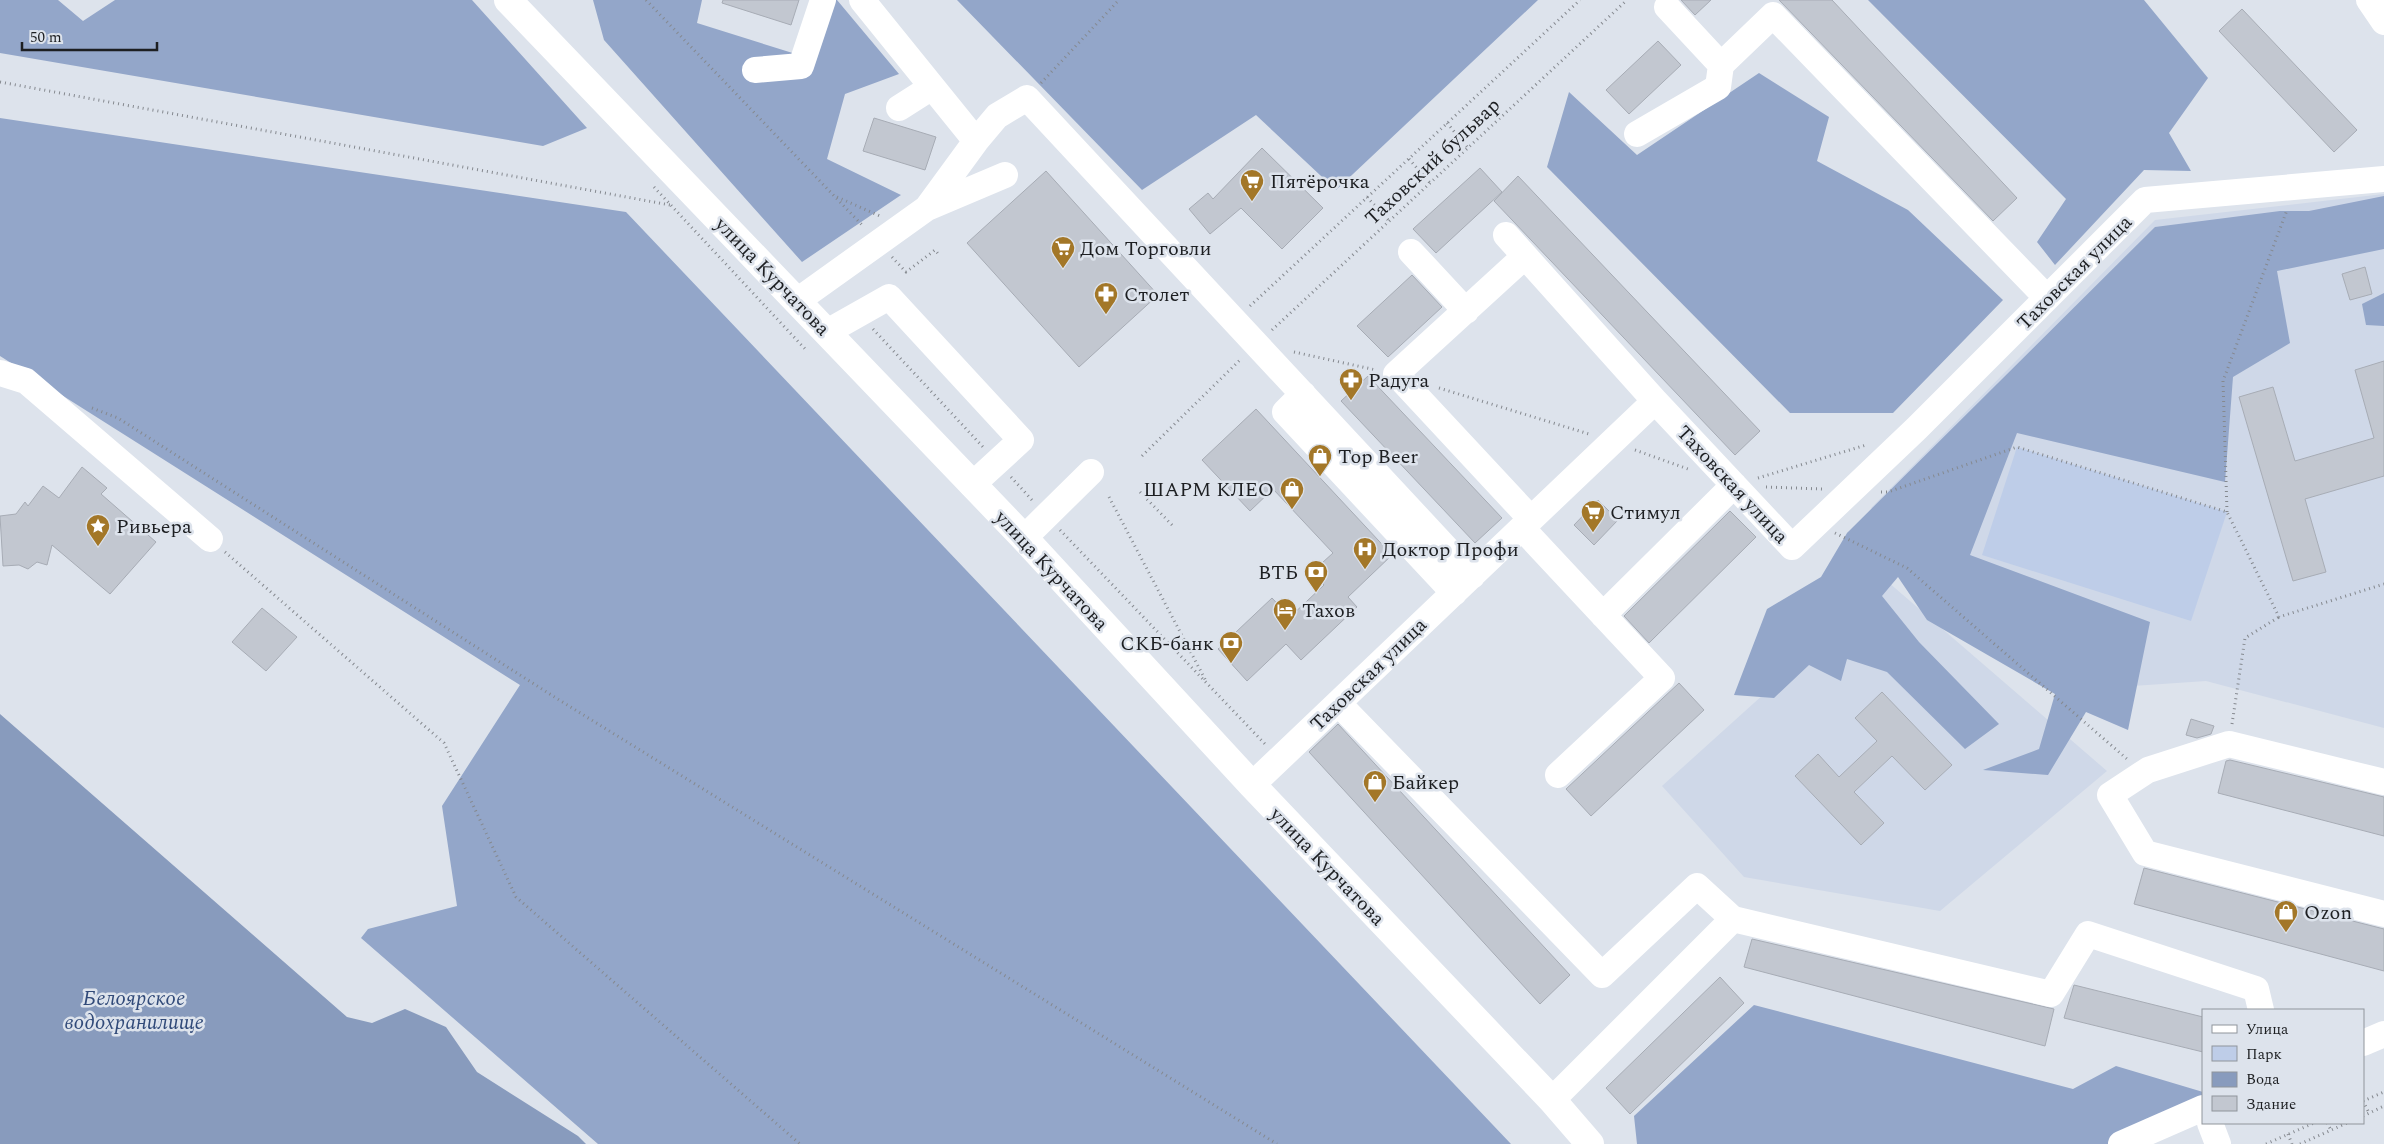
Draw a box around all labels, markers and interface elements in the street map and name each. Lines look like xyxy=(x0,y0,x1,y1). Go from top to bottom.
scale bar xyxy=(22,20,158,52)
text: 50 m xyxy=(30,26,62,49)
street label: Таховский бульвар xyxy=(1358,91,1507,233)
place label: Пятёрочка xyxy=(1270,167,1370,197)
supermarket icon: Пятёрочка xyxy=(1239,168,1265,202)
street label: Таховская улица xyxy=(2010,208,2139,337)
street label: улица Курчатова xyxy=(707,210,837,343)
place label: Дом Торговли xyxy=(1080,234,1212,264)
supermarket icon: Дом Торговли xyxy=(1050,235,1076,269)
place label: Столет xyxy=(1124,280,1189,310)
pharmacy icon: Столет xyxy=(1093,281,1119,315)
place label: Радуга xyxy=(1368,366,1430,396)
pharmacy icon: Радуга xyxy=(1338,367,1364,401)
street label: Таховская улица xyxy=(1669,419,1795,551)
place label: Top Beer xyxy=(1338,442,1418,472)
shop icon: Top Beer xyxy=(1307,443,1333,477)
place label: ШАРМ КЛЕО xyxy=(1143,475,1274,505)
shop icon: ШАРМ КЛЕО xyxy=(1279,476,1305,510)
place label: Стимул xyxy=(1610,498,1681,528)
supermarket icon: Стимул xyxy=(1580,499,1606,533)
street label: улица Курчатова xyxy=(987,503,1115,638)
place label: Ривьера xyxy=(116,512,192,542)
place icon: Ривьера xyxy=(85,513,111,547)
place label: Доктор Профи xyxy=(1382,535,1519,565)
hospital icon: Доктор Профи xyxy=(1352,536,1378,570)
place label: ВТБ xyxy=(1258,558,1298,588)
bank icon: ВТБ xyxy=(1303,559,1329,593)
place label: Тахов xyxy=(1302,596,1355,626)
hotel icon: Тахов xyxy=(1272,597,1298,631)
street label: Таховская улица xyxy=(1303,611,1434,739)
place label: СКБ-банк xyxy=(1120,629,1214,659)
bank icon: СКБ-банк xyxy=(1218,630,1244,664)
place label: Байкер xyxy=(1392,768,1459,798)
shop icon: Байкер xyxy=(1362,769,1388,803)
street label: улица Курчатова xyxy=(1262,800,1392,933)
place label: Ozon xyxy=(2304,898,2352,928)
shop icon: Ozon xyxy=(2273,899,2299,933)
water label: Белоярское водохранилище xyxy=(64,983,204,1039)
legend xyxy=(2202,1009,2364,1124)
text: Улица xyxy=(2246,1018,2289,1041)
text: Парк xyxy=(2246,1043,2282,1066)
text: Вода xyxy=(2246,1068,2280,1091)
text: Здание xyxy=(2246,1093,2296,1116)

